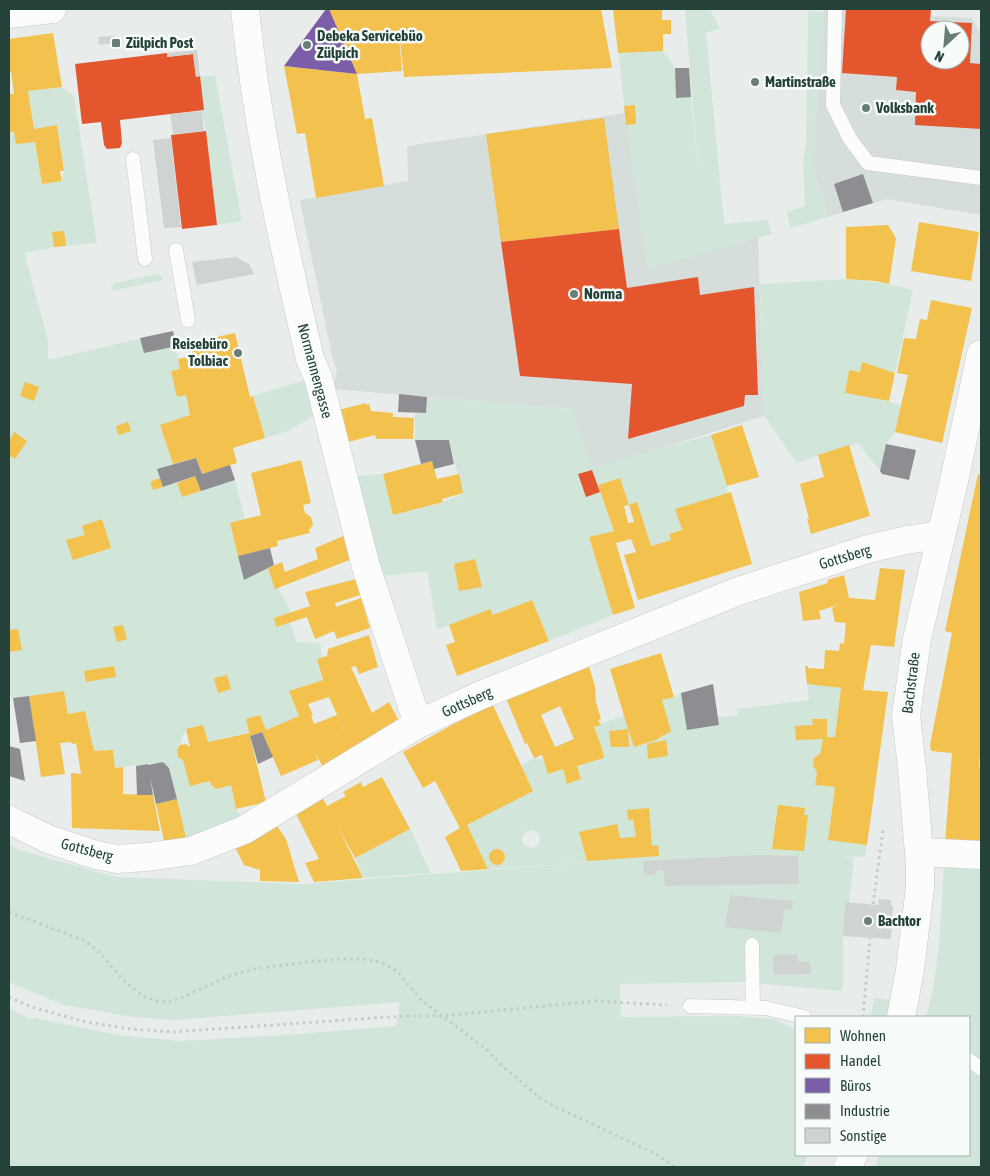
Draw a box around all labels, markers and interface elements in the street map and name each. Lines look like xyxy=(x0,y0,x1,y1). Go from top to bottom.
north arrow xyxy=(920,20,970,70)
place label: Debeka Servicebüo Zülpich xyxy=(317,27,423,61)
place label: Zülpich Post xyxy=(126,34,194,51)
marker: Zülpich Post xyxy=(110,37,122,49)
marker: Debeka Servicebüo Zülpich xyxy=(301,39,313,51)
text: N xyxy=(932,48,947,66)
place label: Martinstraße xyxy=(765,73,836,90)
marker: Martinstraße xyxy=(749,76,761,88)
place label: Volksbank xyxy=(875,99,934,116)
marker: Volksbank xyxy=(860,102,872,114)
place label: Norma xyxy=(584,285,622,302)
marker: Norma xyxy=(568,288,580,300)
street label: Normannengasse xyxy=(295,322,336,420)
place label: Reisebüro Tolbiac xyxy=(172,335,228,369)
marker: Reisebüro Tolbiac xyxy=(232,347,244,359)
street label: Gottsberg xyxy=(817,540,873,572)
street label: Bachstraße xyxy=(898,651,923,714)
street label: Gottsberg xyxy=(439,683,495,720)
street label: Gottsberg xyxy=(59,834,116,865)
place label: Bachtor xyxy=(878,912,921,929)
marker: Bachtor xyxy=(862,915,874,927)
legend xyxy=(795,1016,970,1156)
text: Wohnen xyxy=(840,1027,886,1044)
text: Handel xyxy=(840,1052,881,1069)
text: Büros xyxy=(840,1077,871,1094)
text: Industrie xyxy=(840,1102,890,1119)
text: Sonstige xyxy=(840,1127,887,1144)

